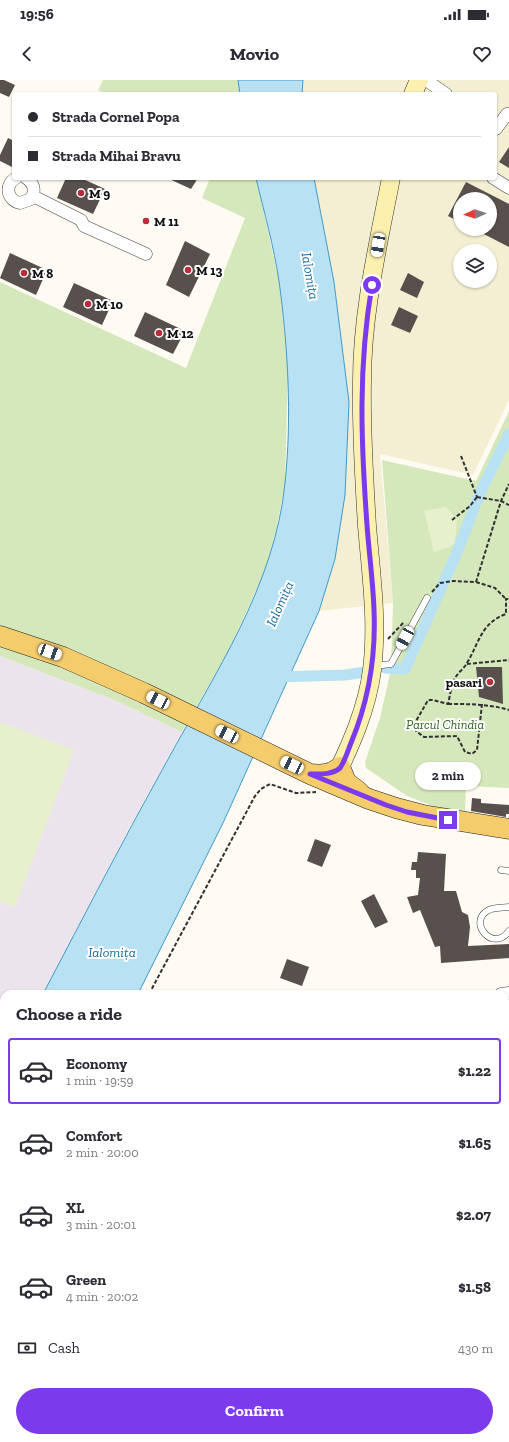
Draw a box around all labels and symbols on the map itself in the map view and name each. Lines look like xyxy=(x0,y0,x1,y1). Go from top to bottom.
place label: M 9 xyxy=(89,186,110,201)
marker: M 9 xyxy=(76,188,86,198)
north arrow xyxy=(453,192,497,236)
place label: M 11 xyxy=(154,214,179,229)
marker: M 11 xyxy=(141,216,151,226)
car xyxy=(370,232,386,258)
water label: Ialomița xyxy=(297,251,323,301)
place label: M 13 xyxy=(196,263,222,278)
marker: M 13 xyxy=(183,265,193,275)
place label: M 8 xyxy=(32,266,53,281)
marker: M 8 xyxy=(19,268,29,278)
route start xyxy=(363,276,381,294)
place label: M 10 xyxy=(96,297,123,312)
marker: M 10 xyxy=(83,299,93,309)
place label: M 12 xyxy=(167,326,193,341)
marker: M 12 xyxy=(154,328,164,338)
water label: Ialomița xyxy=(263,579,297,629)
car xyxy=(394,625,416,651)
car xyxy=(37,642,63,662)
place label: pasari xyxy=(446,675,482,690)
marker: pasari xyxy=(485,677,495,687)
car xyxy=(145,689,171,711)
park label: Parcul Chindia xyxy=(406,717,484,732)
car xyxy=(214,723,240,745)
car xyxy=(279,754,305,776)
callout: 2 min xyxy=(415,762,481,790)
route end xyxy=(439,811,457,829)
water label: Ialomița xyxy=(88,944,136,961)

